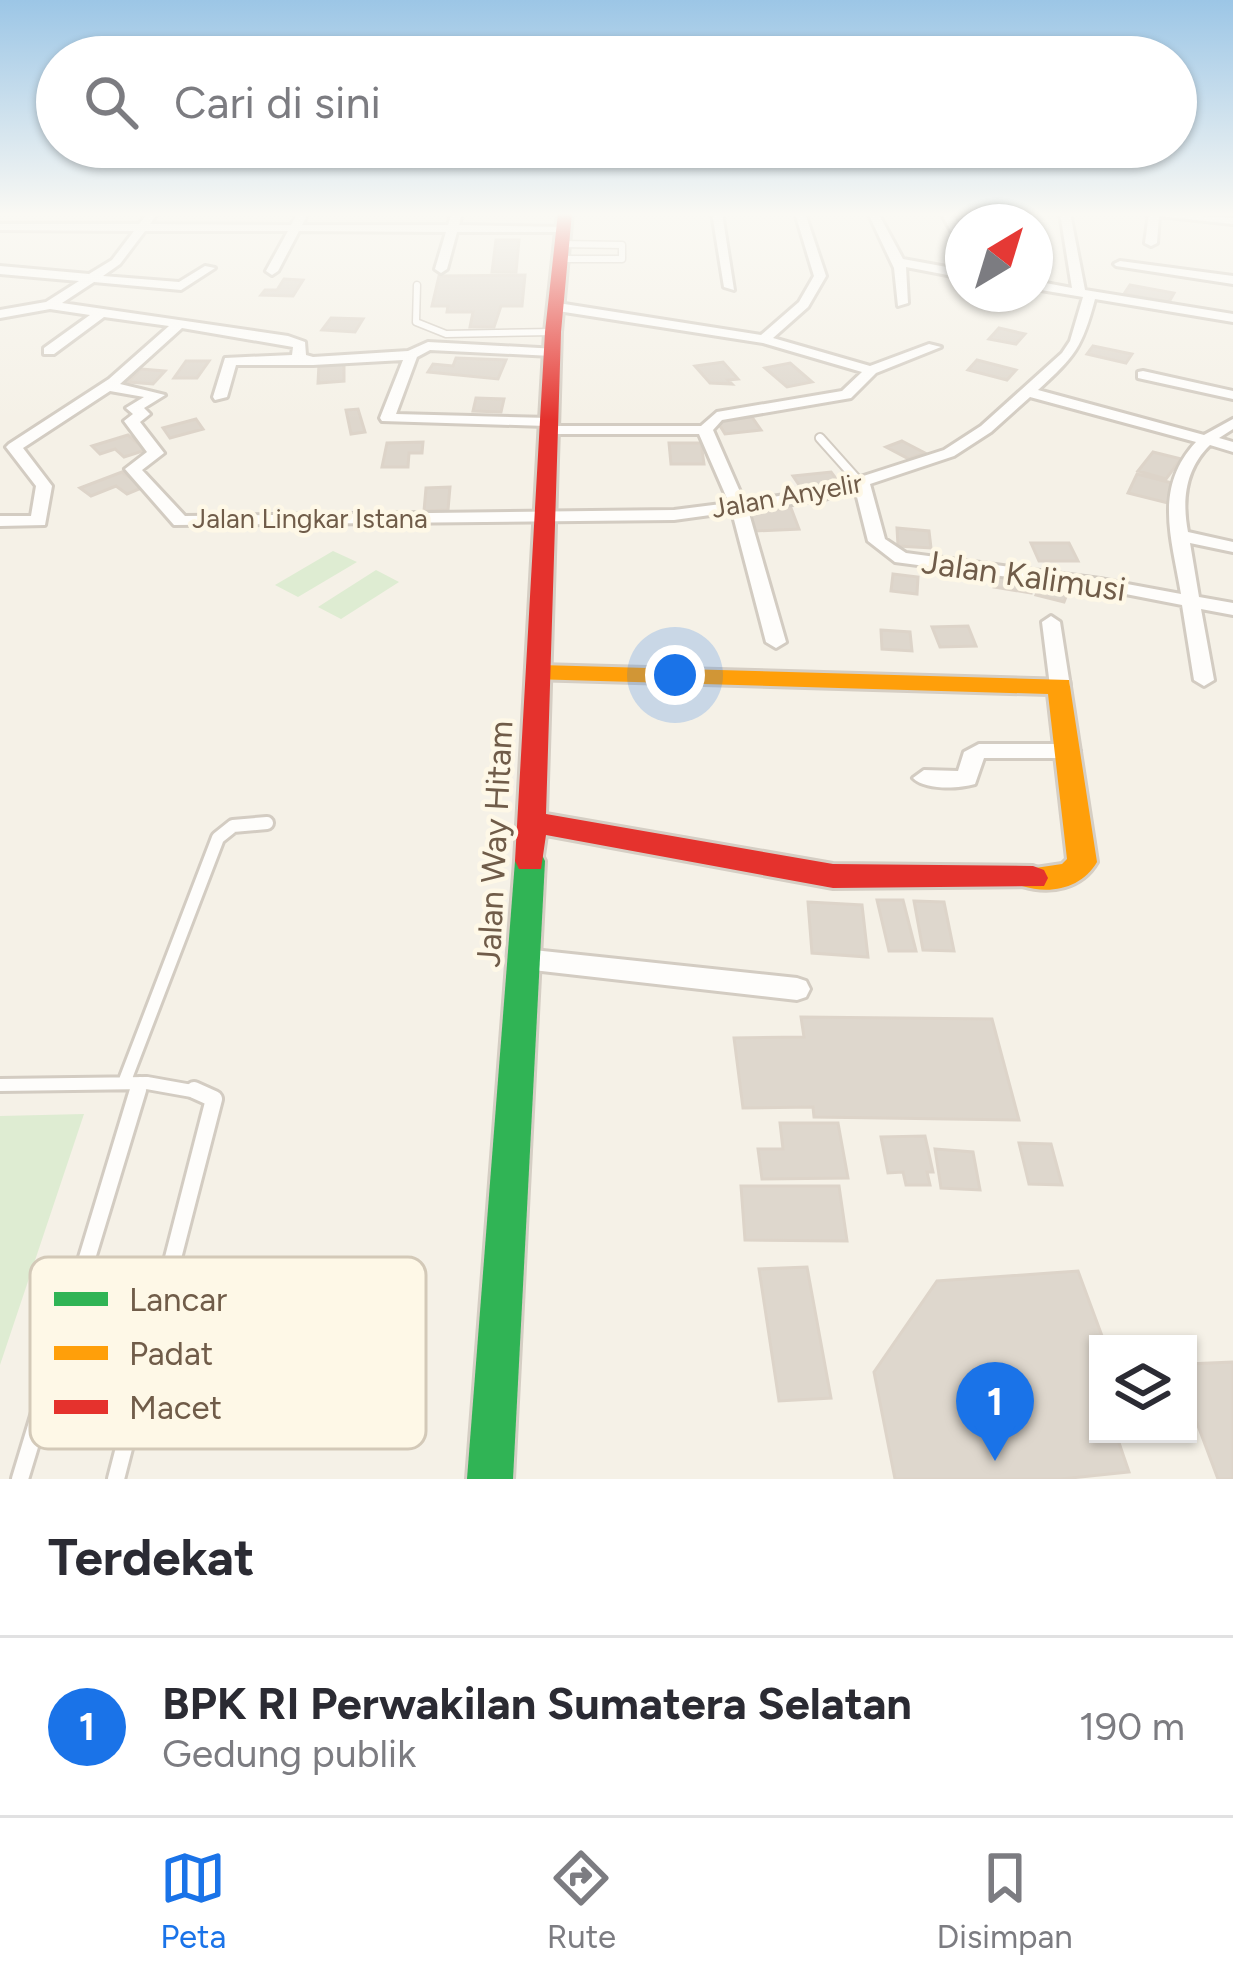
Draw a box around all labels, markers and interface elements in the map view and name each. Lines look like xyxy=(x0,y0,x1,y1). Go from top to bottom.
search box xyxy=(36,36,1197,168)
icon: search xyxy=(78,69,144,135)
text: Cari di sini xyxy=(174,75,381,129)
north arrow xyxy=(945,204,1053,312)
street label: Jalan Anyelir xyxy=(709,466,865,525)
street label: Jalan Lingkar Istana xyxy=(192,502,428,535)
street label: Jalan Kalimusi xyxy=(919,542,1128,609)
your location xyxy=(645,645,705,705)
street label: Jalan Way Hitam xyxy=(469,720,520,968)
legend xyxy=(30,1257,426,1449)
text: Lancar xyxy=(129,1280,227,1319)
text: Padat xyxy=(129,1334,213,1373)
map controls xyxy=(1089,1335,1197,1443)
button: layers xyxy=(1089,1335,1197,1443)
pin: 1 xyxy=(956,1362,1034,1461)
text: Macet xyxy=(129,1388,222,1427)
text: Terdekat xyxy=(48,1527,254,1588)
text: BPK RI Perwakilan Sumatera Selatan xyxy=(162,1676,912,1730)
text: 1 xyxy=(79,1703,95,1750)
text: 190 m xyxy=(1079,1703,1185,1750)
text: Gedung publik xyxy=(162,1730,416,1777)
tab: Peta xyxy=(160,1845,226,1956)
tab: Rute xyxy=(547,1845,616,1956)
tab: Disimpan xyxy=(937,1845,1073,1956)

